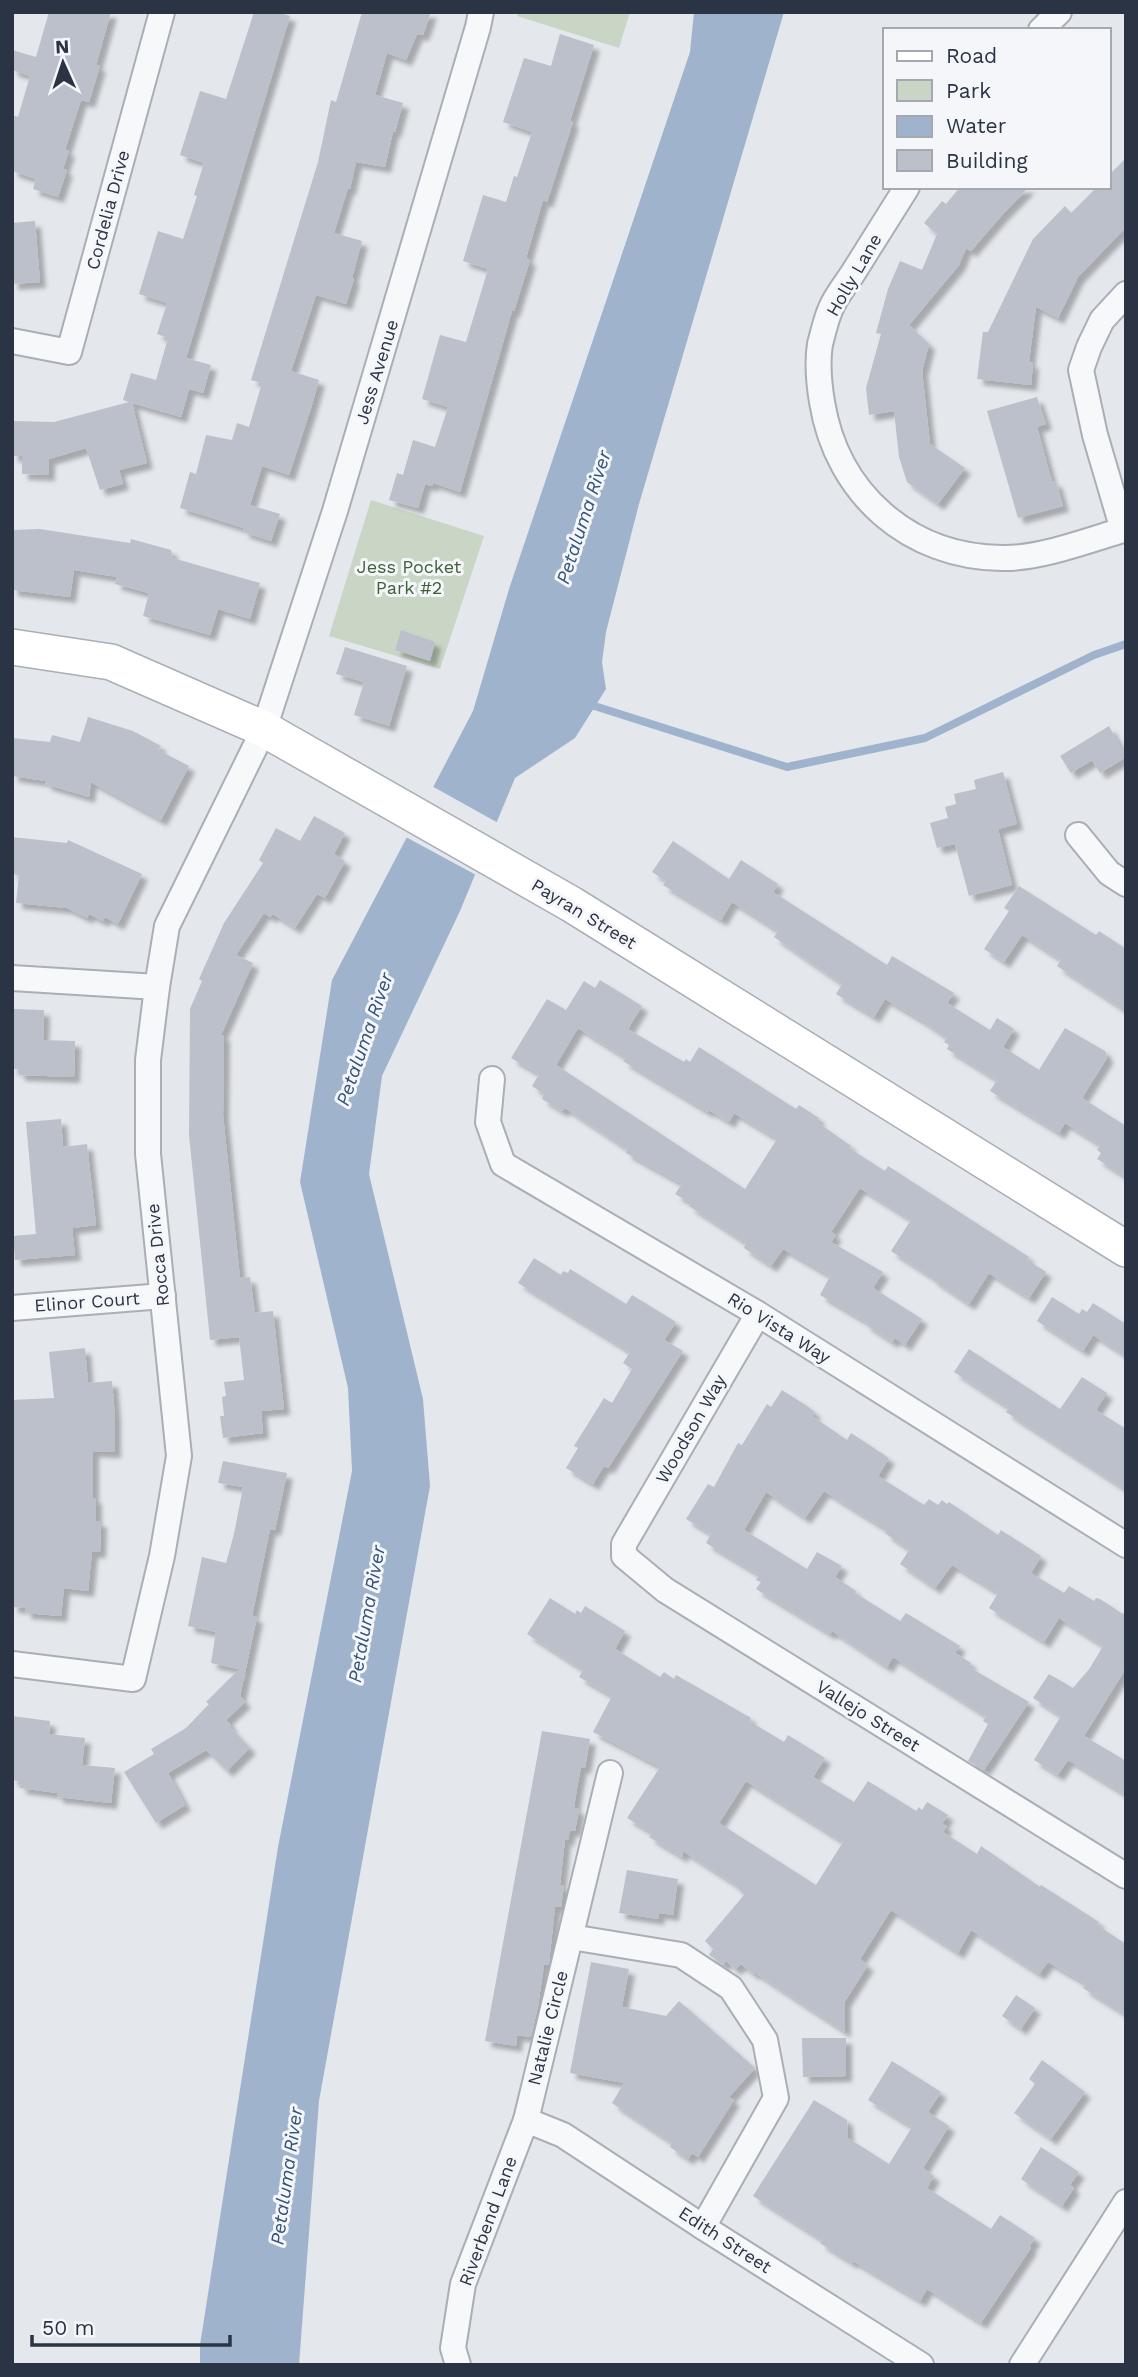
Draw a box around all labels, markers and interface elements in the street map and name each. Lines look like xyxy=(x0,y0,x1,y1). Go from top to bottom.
north arrow xyxy=(28,28,98,98)
legend xyxy=(883,28,1110,189)
text: N xyxy=(54,35,70,58)
text: Road xyxy=(946,43,997,68)
text: Park xyxy=(946,78,991,103)
text: Water xyxy=(946,113,1007,138)
street label: Cordelia Drive xyxy=(81,148,134,272)
text: Building xyxy=(946,148,1028,173)
street label: Holly Lane xyxy=(822,230,886,320)
street label: Jess Avenue xyxy=(351,317,402,427)
water label: Petaluma River xyxy=(551,447,616,587)
park label: Jess Pocket Park #2 xyxy=(357,556,462,598)
street label: Payran Street xyxy=(528,874,641,953)
water label: Petaluma River xyxy=(331,969,398,1109)
street label: Rocca Drive xyxy=(142,1203,173,1308)
street label: Elinor Court xyxy=(34,1287,141,1316)
street label: Rio Vista Way xyxy=(724,1288,835,1368)
street label: Woodson Way xyxy=(651,1370,731,1487)
water label: Petaluma River xyxy=(343,1543,390,1684)
street label: Vallejo Street xyxy=(813,1675,924,1756)
street label: Natalie Circle xyxy=(523,1968,572,2087)
water label: Petaluma River xyxy=(265,2105,308,2246)
street label: Riverbend Lane xyxy=(454,2153,521,2289)
street label: Edith Street xyxy=(675,2202,776,2278)
scale bar xyxy=(32,2304,229,2348)
text: 50 m xyxy=(42,2315,94,2340)

